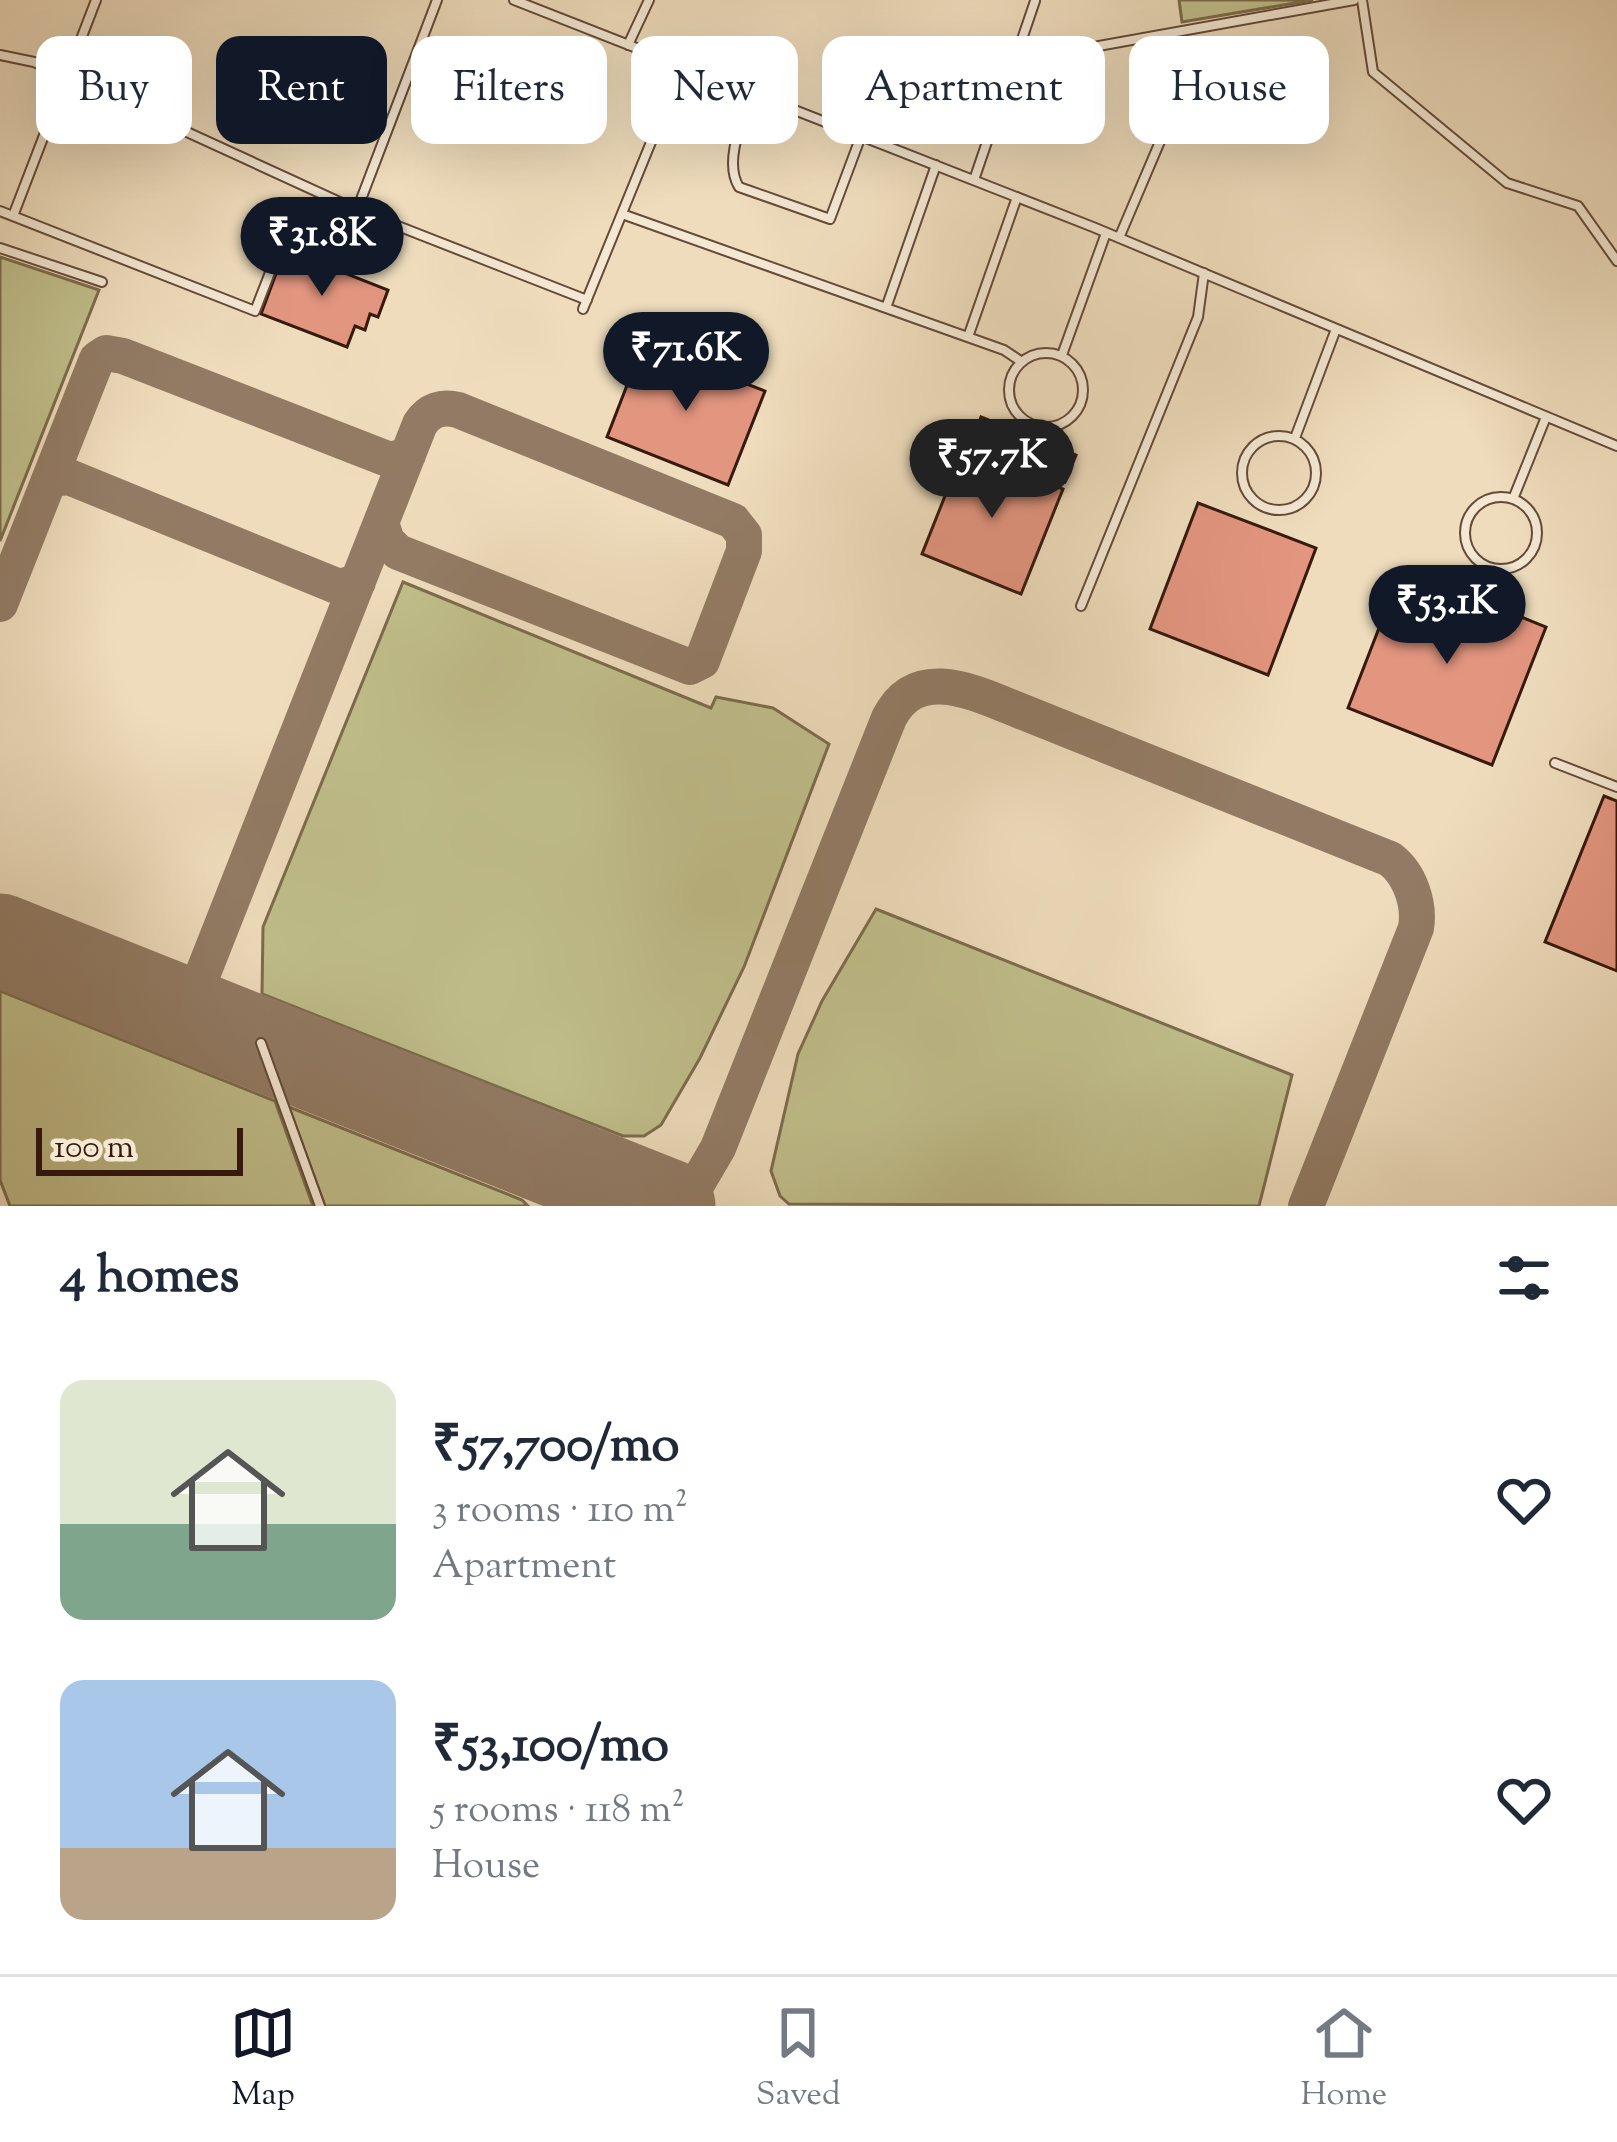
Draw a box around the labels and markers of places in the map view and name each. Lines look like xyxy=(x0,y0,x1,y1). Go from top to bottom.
pin: ₹31.8K xyxy=(224,197,420,299)
pin: ₹71.6K xyxy=(588,312,784,414)
pin: ₹57.7K xyxy=(894,419,1090,521)
pin: ₹53.1K xyxy=(1349,565,1545,667)

